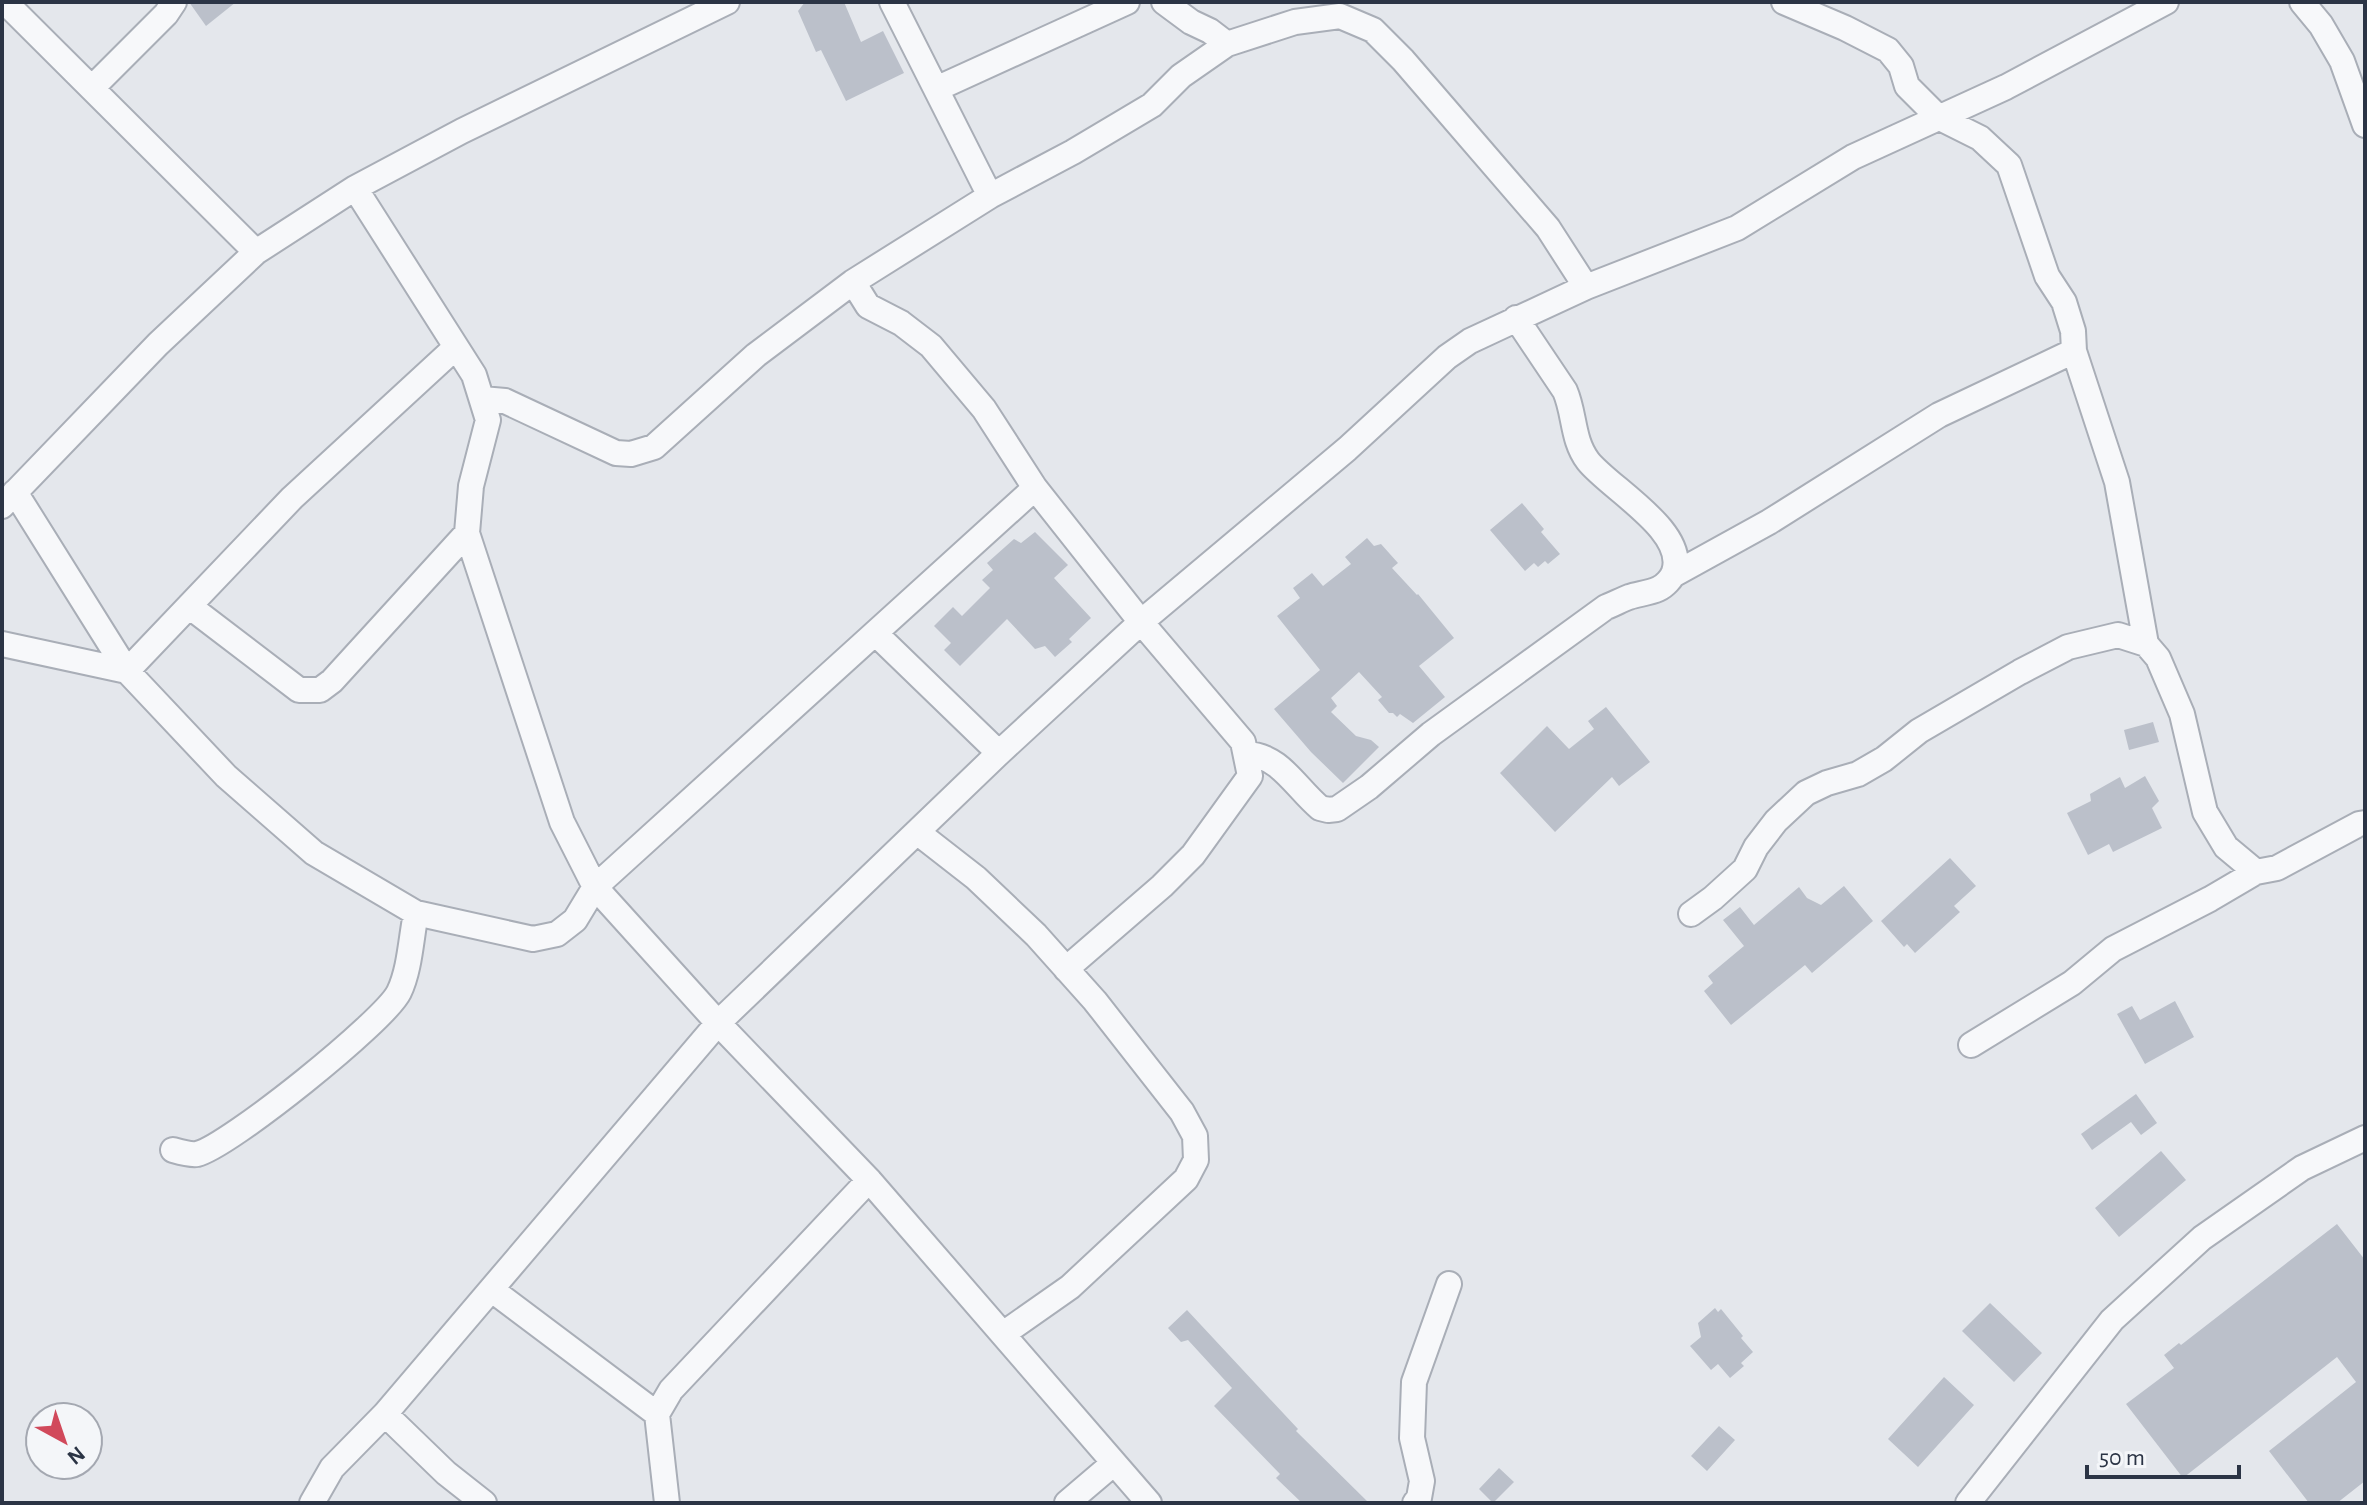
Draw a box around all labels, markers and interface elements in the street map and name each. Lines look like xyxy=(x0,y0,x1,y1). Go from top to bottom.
north arrow xyxy=(24,1401,104,1481)
scale bar xyxy=(2087,1429,2239,1479)
text: N xyxy=(63,1442,89,1469)
text: 50 m xyxy=(2099,1446,2145,1470)

